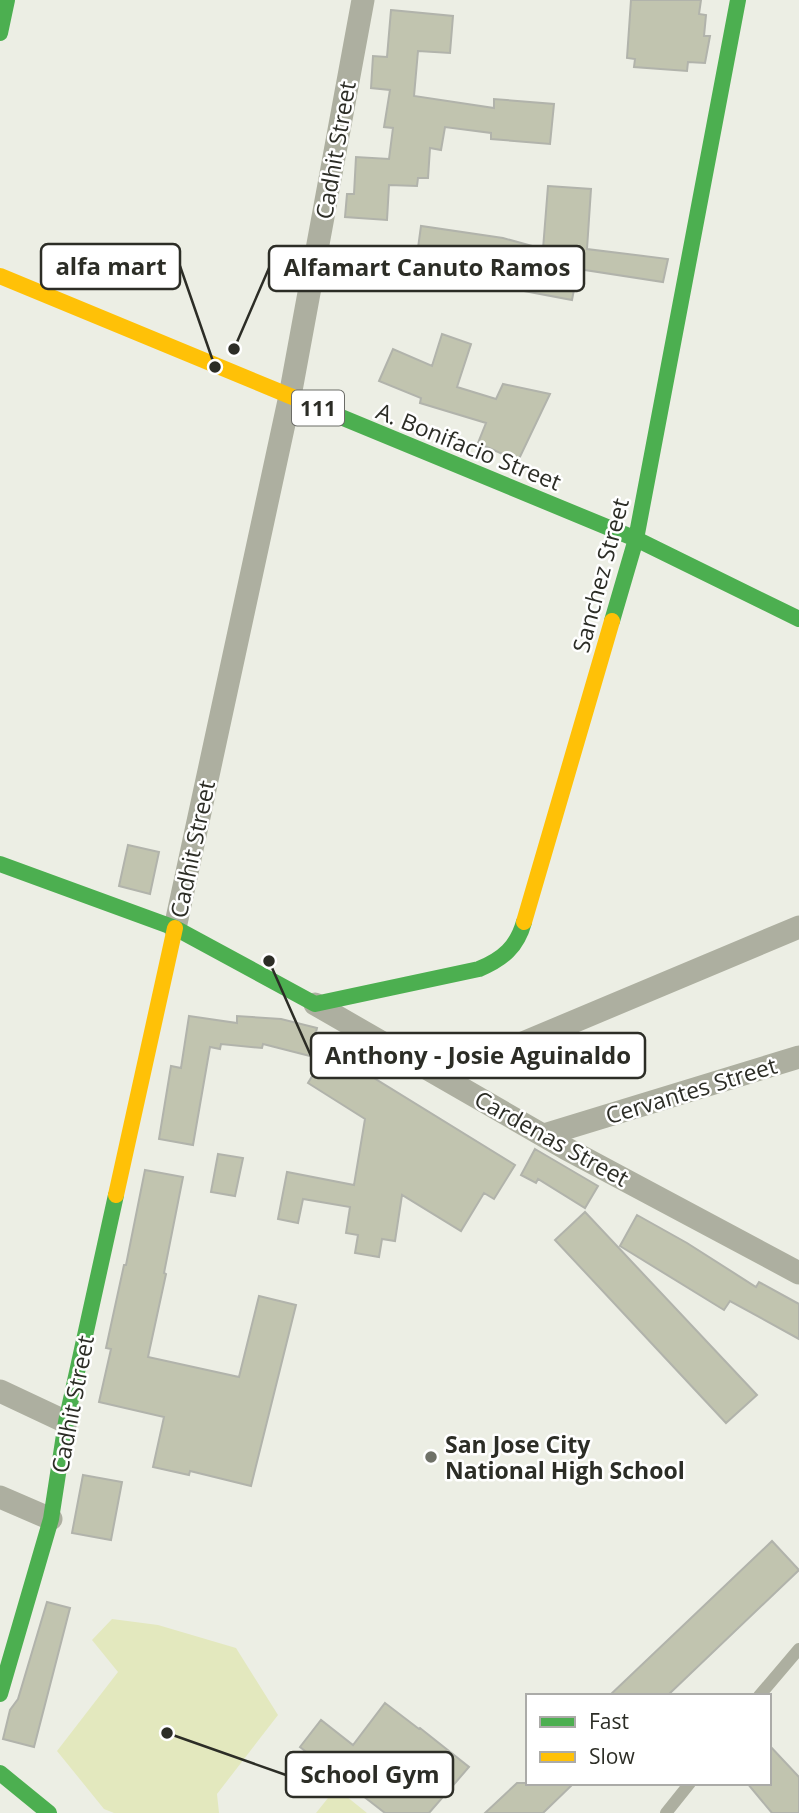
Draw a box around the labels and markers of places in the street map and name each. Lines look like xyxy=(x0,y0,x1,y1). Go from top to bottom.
callout: alfa mart xyxy=(41,244,180,289)
callout: Alfamart Canuto Ramos xyxy=(269,246,584,291)
callout: Anthony - Josie Aguinaldo xyxy=(311,1033,645,1078)
place label: San Jose City National High School xyxy=(445,1428,685,1486)
marker: San Jose City National High School xyxy=(423,1449,439,1465)
callout: School Gym xyxy=(286,1752,453,1797)

